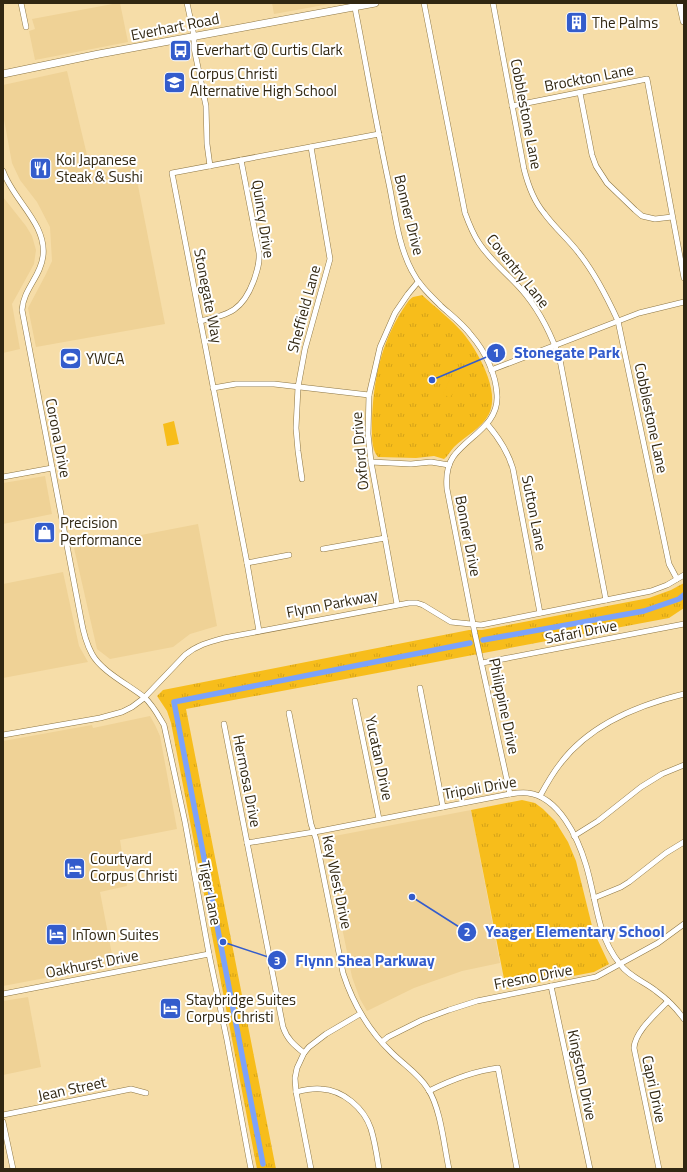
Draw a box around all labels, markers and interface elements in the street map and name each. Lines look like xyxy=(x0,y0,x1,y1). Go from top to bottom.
street label: Everhart Road xyxy=(129,7,221,46)
building icon: The Palms xyxy=(564,10,590,36)
place label: The Palms xyxy=(592,11,658,34)
bus stop icon: Everhart @ Curtis Clark xyxy=(168,37,194,63)
place label: Everhart @ Curtis Clark xyxy=(196,38,343,61)
street label: Cobblestone Lane xyxy=(505,57,548,171)
street label: Brockton Lane xyxy=(542,58,636,97)
place label: Corpus Christi Alternative High School xyxy=(190,62,337,102)
school or university icon: Corpus Christi Alternative High School xyxy=(161,70,187,96)
place label: Koi Japanese Steak & Sushi xyxy=(56,148,143,188)
restaurant icon: Koi Japanese Steak & Sushi xyxy=(28,156,54,182)
street label: Bonner Drive xyxy=(388,172,431,258)
street label: Quincy Drive xyxy=(246,178,281,260)
street label: Coventry Lane xyxy=(481,229,556,313)
street label: Stonegate Way xyxy=(188,247,229,345)
street label: Sheffield Lane xyxy=(281,263,326,355)
callout: Stonegate Park xyxy=(486,339,628,367)
text: Stonegate Park xyxy=(514,340,621,364)
text: 1 xyxy=(493,343,499,362)
sports icon: YWCA xyxy=(57,346,83,372)
place label: YWCA xyxy=(86,347,125,370)
street label: Cobblestone Lane xyxy=(629,361,674,475)
street label: Corona Drive xyxy=(40,396,77,480)
street label: Oxford Drive xyxy=(345,411,374,491)
street label: Sutton Lane xyxy=(516,473,553,553)
street label: Bonner Drive xyxy=(449,493,488,578)
place label: Precision Performance xyxy=(60,511,142,551)
shop icon: Precision Performance xyxy=(31,519,57,545)
street label: Flynn Parkway xyxy=(284,583,380,624)
street label: Safari Drive xyxy=(543,613,619,650)
street label: Philippine Drive xyxy=(483,656,526,756)
street label: Yucatan Drive xyxy=(359,713,400,802)
street label: Hermosa Drive xyxy=(227,733,268,829)
street label: Tripoli Drive xyxy=(442,770,518,805)
street label: Key West Drive xyxy=(316,833,359,931)
place label: Courtyard Corpus Christi xyxy=(90,847,177,887)
hotel icon: Courtyard Corpus Christi xyxy=(62,855,88,881)
street label: Tiger Lane xyxy=(193,859,228,927)
callout: Yeager Elementary School xyxy=(457,918,673,946)
text: Yeager Elementary School xyxy=(485,919,665,943)
hotel icon: InTown Suites xyxy=(43,922,69,948)
text: 2 xyxy=(464,922,470,941)
place label: InTown Suites xyxy=(72,923,159,946)
street label: Oakhurst Drive xyxy=(43,943,140,984)
callout: Flynn Shea Parkway xyxy=(267,946,442,974)
text: Flynn Shea Parkway xyxy=(295,948,435,972)
text: 3 xyxy=(274,951,280,970)
street label: Fresno Drive xyxy=(492,958,574,995)
place label: Staybridge Suites Corpus Christi xyxy=(186,988,296,1028)
hotel icon: Staybridge Suites Corpus Christi xyxy=(158,996,184,1022)
street label: Kingston Drive xyxy=(562,1028,603,1122)
street label: Capri Drive xyxy=(636,1053,673,1125)
street label: Jean Street xyxy=(36,1070,109,1107)

